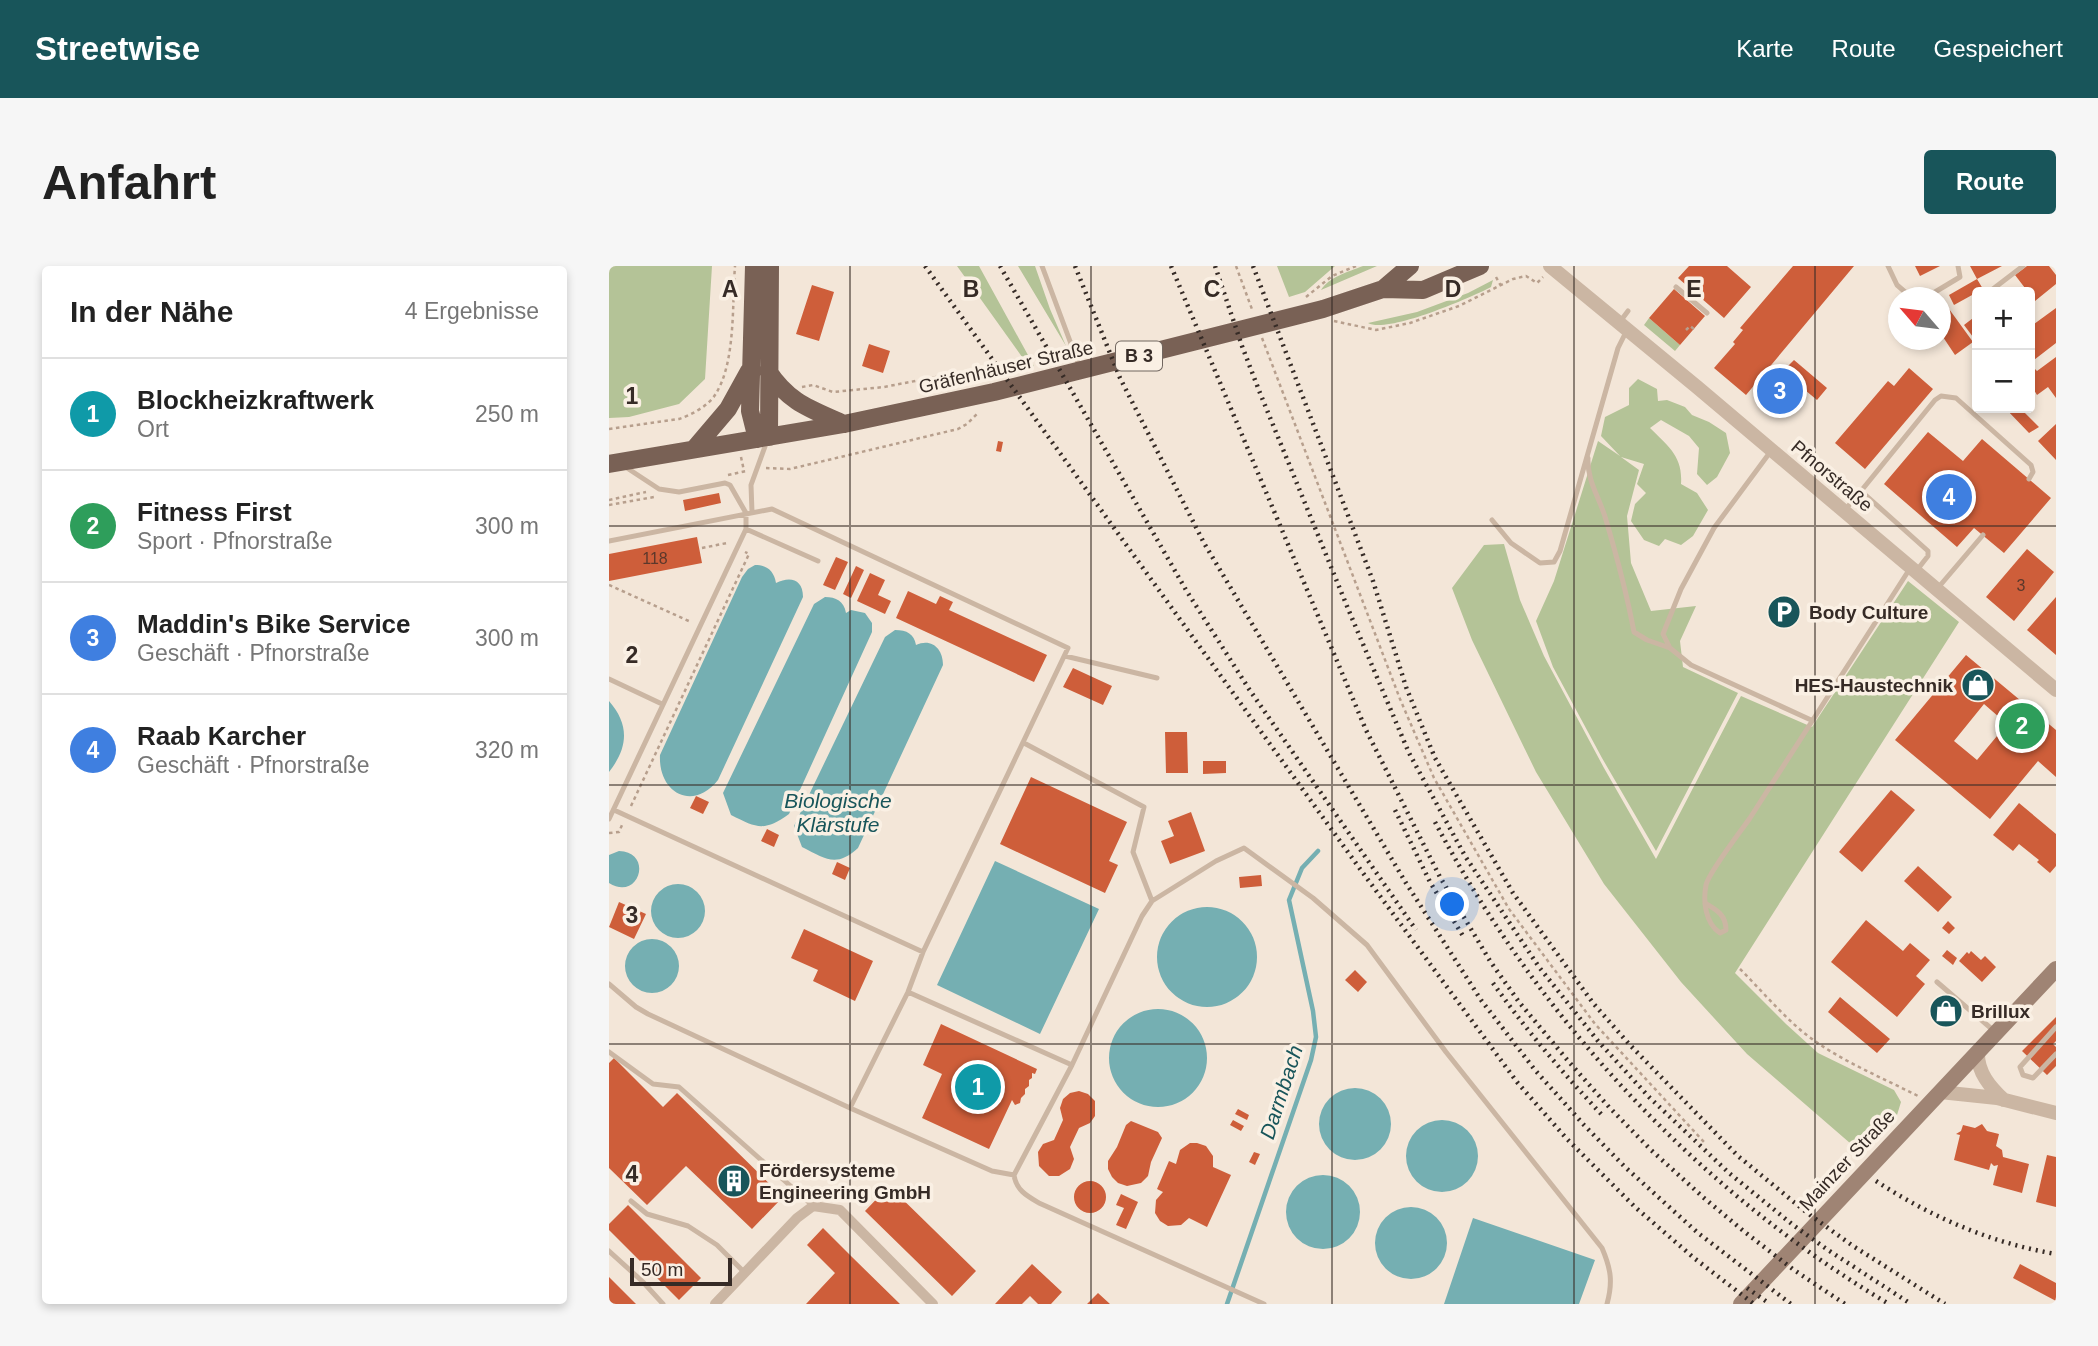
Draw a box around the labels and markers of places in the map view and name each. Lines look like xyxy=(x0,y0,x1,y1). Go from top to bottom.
pin: 3 xyxy=(1757,365,1803,417)
pin: 4 xyxy=(1926,471,1972,523)
parking icon: Body Culture xyxy=(1765,593,1803,631)
place label: Body Culture xyxy=(1809,602,1928,623)
shop icon: HES-Haustechnik xyxy=(1959,666,1997,704)
place label: HES-Haustechnik xyxy=(1795,675,1953,696)
pin: 2 xyxy=(1999,700,2045,752)
shop icon: Brillux xyxy=(1927,992,1965,1030)
place label: Brillux xyxy=(1971,1001,2031,1022)
pin: 1 xyxy=(955,1061,1001,1113)
place label: Fördersysteme Engineering GmbH xyxy=(759,1160,931,1203)
building icon: Fördersysteme Engineering GmbH xyxy=(715,1162,753,1200)

